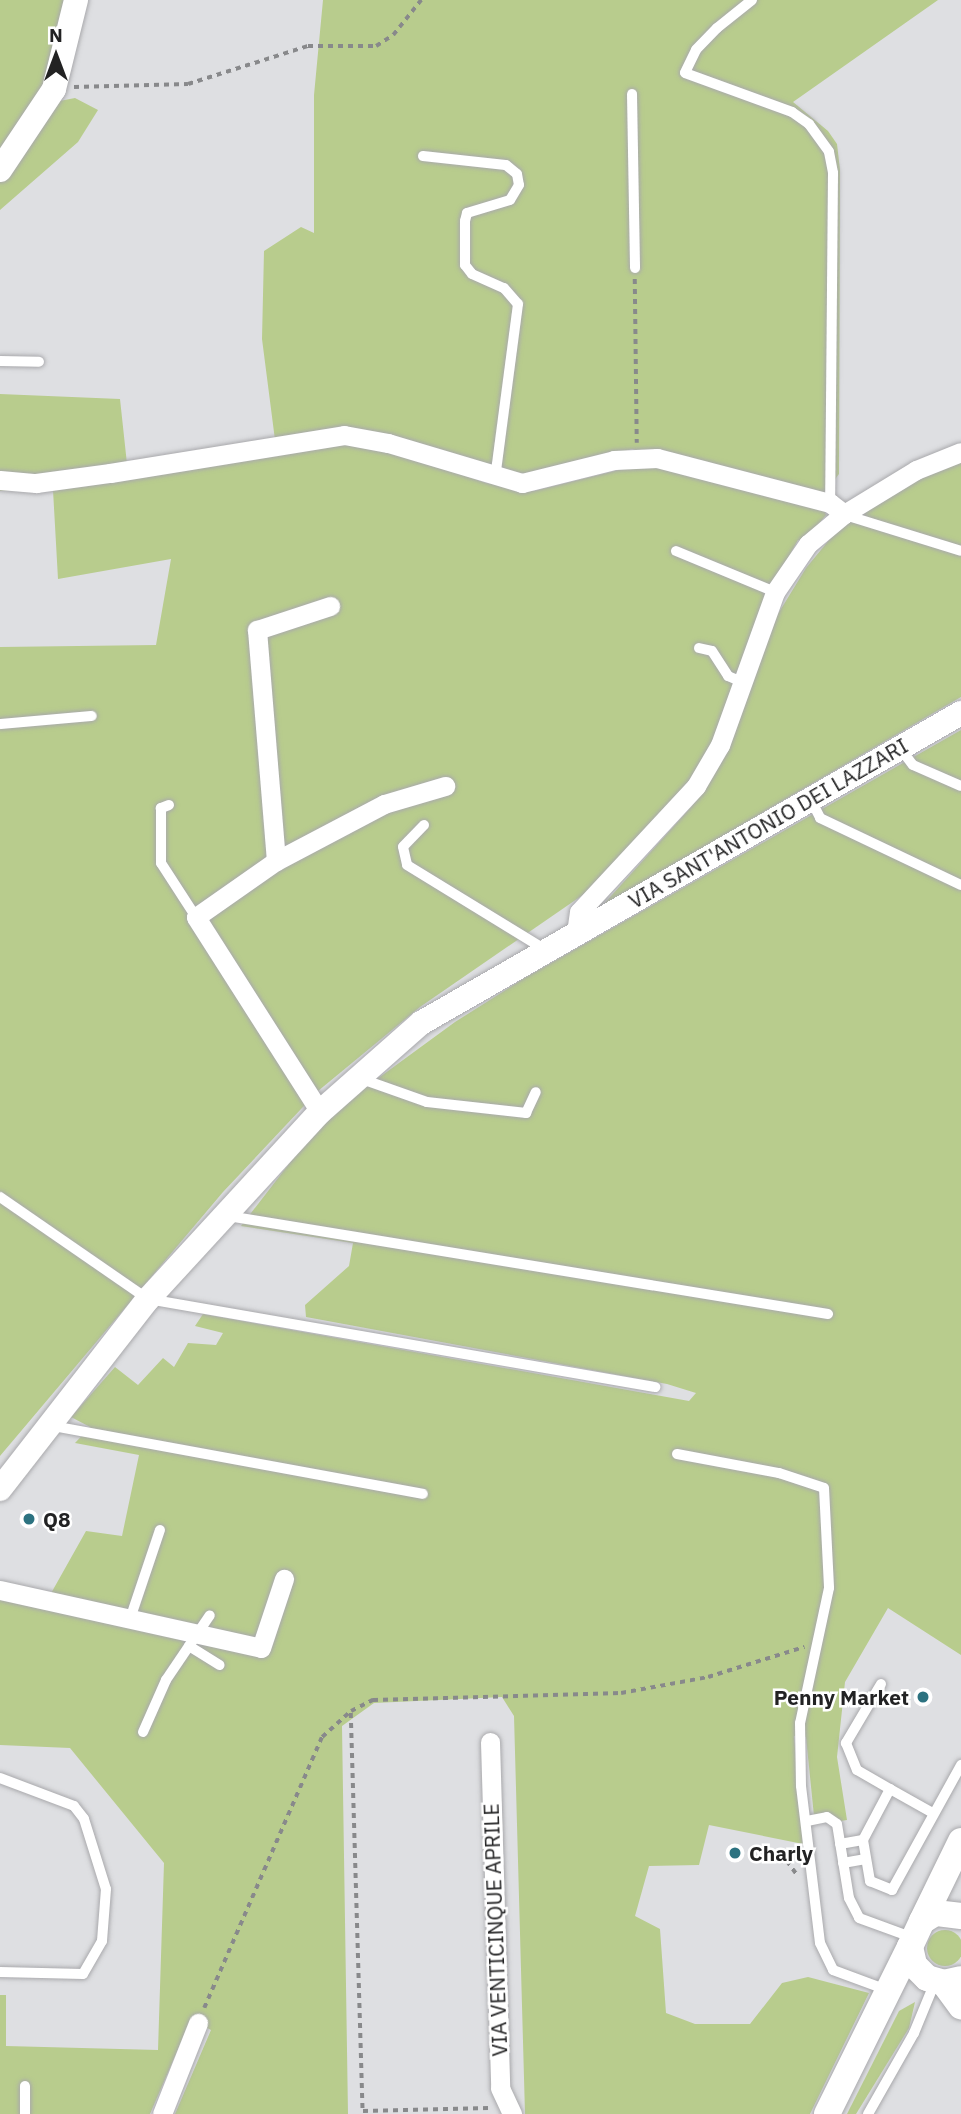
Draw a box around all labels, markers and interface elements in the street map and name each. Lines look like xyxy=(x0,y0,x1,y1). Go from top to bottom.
north arrow xyxy=(21,21,91,91)
text: N xyxy=(49,23,63,47)
street label: VIA SANT'ANTONIO DEI LAZZARI xyxy=(624,733,912,913)
place label: Q8 xyxy=(43,1506,71,1532)
marker: Q8 xyxy=(21,1511,37,1527)
place label: Penny Market xyxy=(774,1684,909,1710)
marker: Penny Market xyxy=(915,1689,931,1705)
street label: VIA VENTICINQUE APRILE xyxy=(478,1803,512,2057)
place label: Charly xyxy=(749,1840,813,1866)
marker: Charly xyxy=(727,1845,743,1861)

